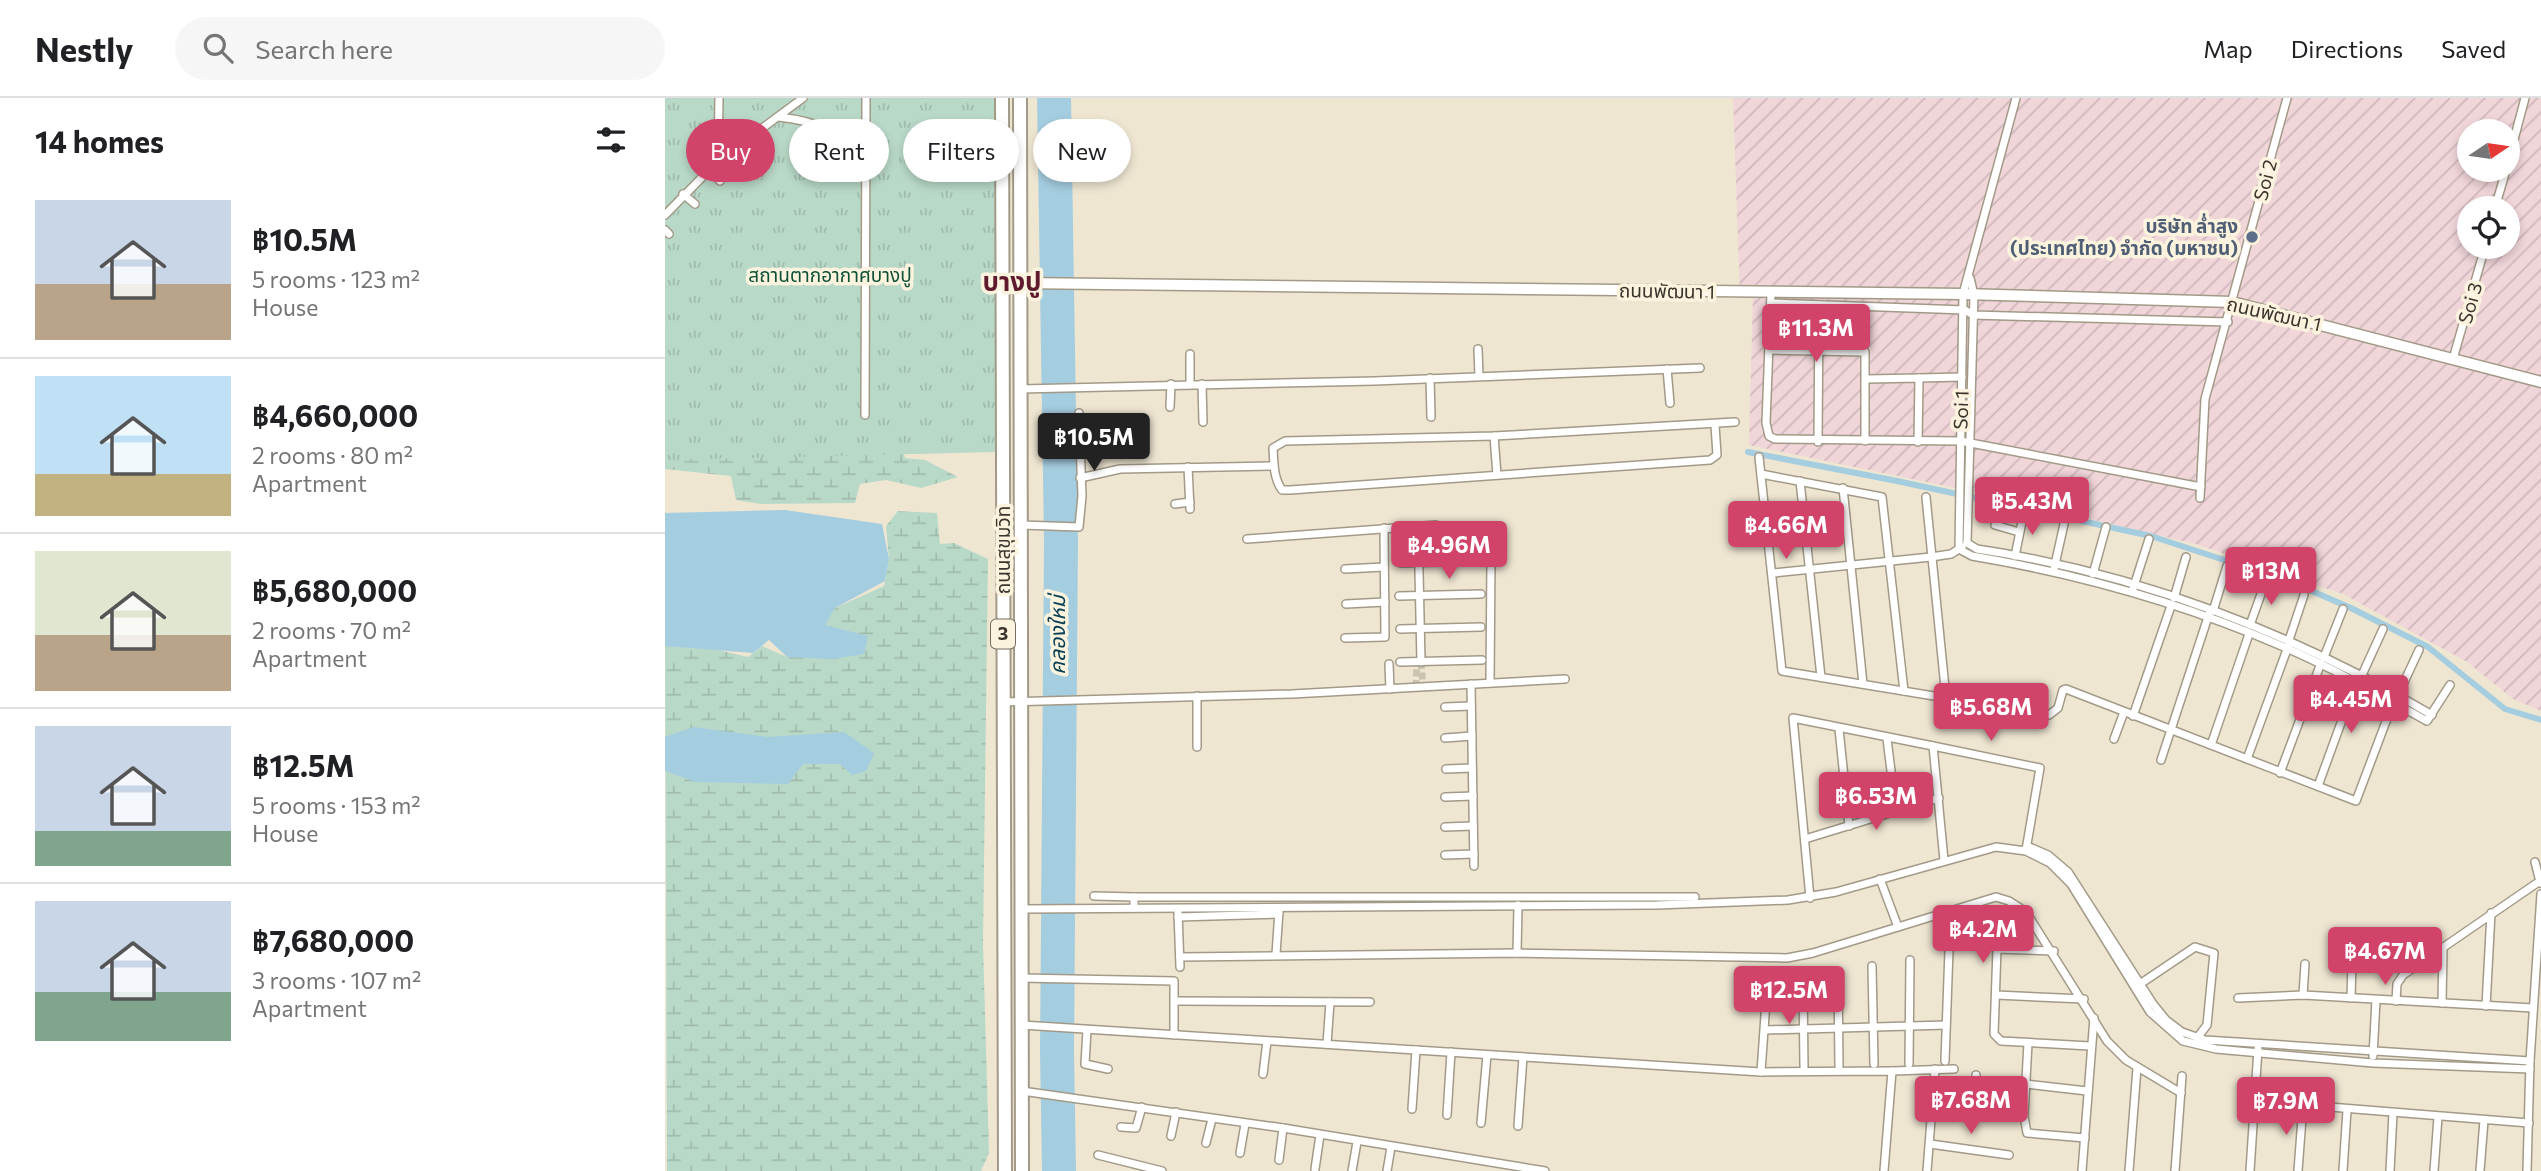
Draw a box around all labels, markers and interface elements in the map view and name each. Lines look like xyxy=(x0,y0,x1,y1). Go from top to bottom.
search box xyxy=(175,17,665,80)
text: Nestly xyxy=(35,28,133,69)
icon: search xyxy=(199,29,237,67)
text: Search here xyxy=(255,33,393,64)
text: Map xyxy=(2203,34,2253,63)
text: Directions xyxy=(2291,34,2403,63)
text: Saved xyxy=(2441,34,2506,63)
chip: Buy xyxy=(686,119,775,182)
chip: Rent xyxy=(789,119,889,182)
chip: Filters xyxy=(903,119,1019,182)
chip: New xyxy=(1033,119,1131,182)
north arrow xyxy=(2457,119,2520,182)
map controls xyxy=(2457,119,2520,259)
icon: filters xyxy=(592,121,630,159)
text: 14 homes xyxy=(35,122,164,159)
street label: Soi 2 xyxy=(2248,157,2281,203)
button: locate xyxy=(2457,196,2520,259)
place label: บริษัท ล่ำสูง (ประเทศไทย) จำกัด (มหาชน) xyxy=(2010,213,2238,259)
text: ฿10.5M xyxy=(252,220,357,257)
icon: home xyxy=(91,228,175,312)
marker: บริษัท ล่ำสูง (ประเทศไทย) จำกัด (มหาชน) xyxy=(2244,229,2260,245)
park label: สถานตากอากาศบางปู xyxy=(748,263,912,288)
text: 5 rooms · 123 m² xyxy=(252,265,420,293)
district label: บางปู xyxy=(982,265,1042,298)
street label: ถนนพัฒนา 1 xyxy=(1619,278,1715,303)
street label: Soi 3 xyxy=(2453,280,2486,326)
street label: ถนนพัฒนา 1 xyxy=(2225,291,2324,336)
text: House xyxy=(252,293,318,321)
pin: ฿11.3M xyxy=(1759,304,1873,364)
text: ฿11.3M xyxy=(1778,313,1854,341)
street label: Soi 1 xyxy=(1948,390,1973,430)
text: ฿4,660,000 xyxy=(252,396,418,433)
icon: home xyxy=(91,404,175,488)
pin: ฿10.5M xyxy=(1037,414,1151,473)
text: ฿10.5M xyxy=(1054,422,1134,450)
text: 2 rooms · 80 m² xyxy=(252,441,413,469)
text: Apartment xyxy=(252,469,367,497)
pin: ฿5.43M xyxy=(1975,478,2089,537)
text: ฿5.43M xyxy=(1991,486,2073,514)
pin: ฿4.66M xyxy=(1729,502,1843,561)
street label: ถนนสุขุมวิท xyxy=(991,506,1015,594)
text: ฿4.66M xyxy=(1744,510,1828,538)
pin: ฿4.96M xyxy=(1392,522,1506,581)
text: ฿4.96M xyxy=(1407,530,1491,558)
pin: ฿13M xyxy=(2230,547,2312,607)
text: ฿13M xyxy=(2241,556,2301,584)
text: ฿5,680,000 xyxy=(252,571,417,608)
icon: home xyxy=(91,579,175,663)
water label: คลองใหม่ xyxy=(1044,592,1069,675)
text: 2 rooms · 70 m² xyxy=(252,616,411,644)
road number: 3 xyxy=(991,620,1015,648)
text: Apartment xyxy=(252,644,367,672)
pin: ฿4.45M xyxy=(2294,676,2408,735)
pin: ฿5.68M xyxy=(1934,684,2048,743)
text: ฿4.45M xyxy=(2310,684,2392,712)
text: ฿5.68M xyxy=(1950,692,2032,720)
text: ฿12.5M xyxy=(252,746,354,783)
icon: home xyxy=(91,754,175,838)
pin: ฿6.53M xyxy=(1819,772,1933,832)
text: ฿6.53M xyxy=(1835,781,1917,809)
text: 5 rooms · 153 m² xyxy=(252,791,421,819)
text: House xyxy=(252,819,318,847)
pin: ฿4.2M xyxy=(1934,906,2032,965)
text: ฿4.2M xyxy=(1949,914,2017,942)
text: ฿7,680,000 xyxy=(252,921,414,958)
pin: ฿4.67M xyxy=(2328,928,2442,987)
icon: home xyxy=(91,929,175,1013)
text: ฿4.67M xyxy=(2344,936,2426,964)
text: 3 rooms · 107 m² xyxy=(252,966,421,994)
pin: ฿12.5M xyxy=(1732,967,1846,1026)
text: ฿12.5M xyxy=(1750,975,1828,1003)
text: Apartment xyxy=(252,994,367,1022)
pin: ฿7.68M xyxy=(1914,1076,2028,1136)
pin: ฿7.9M xyxy=(2237,1077,2335,1137)
text: ฿7.68M xyxy=(1931,1085,2011,1113)
text: ฿7.9M xyxy=(2253,1086,2319,1114)

